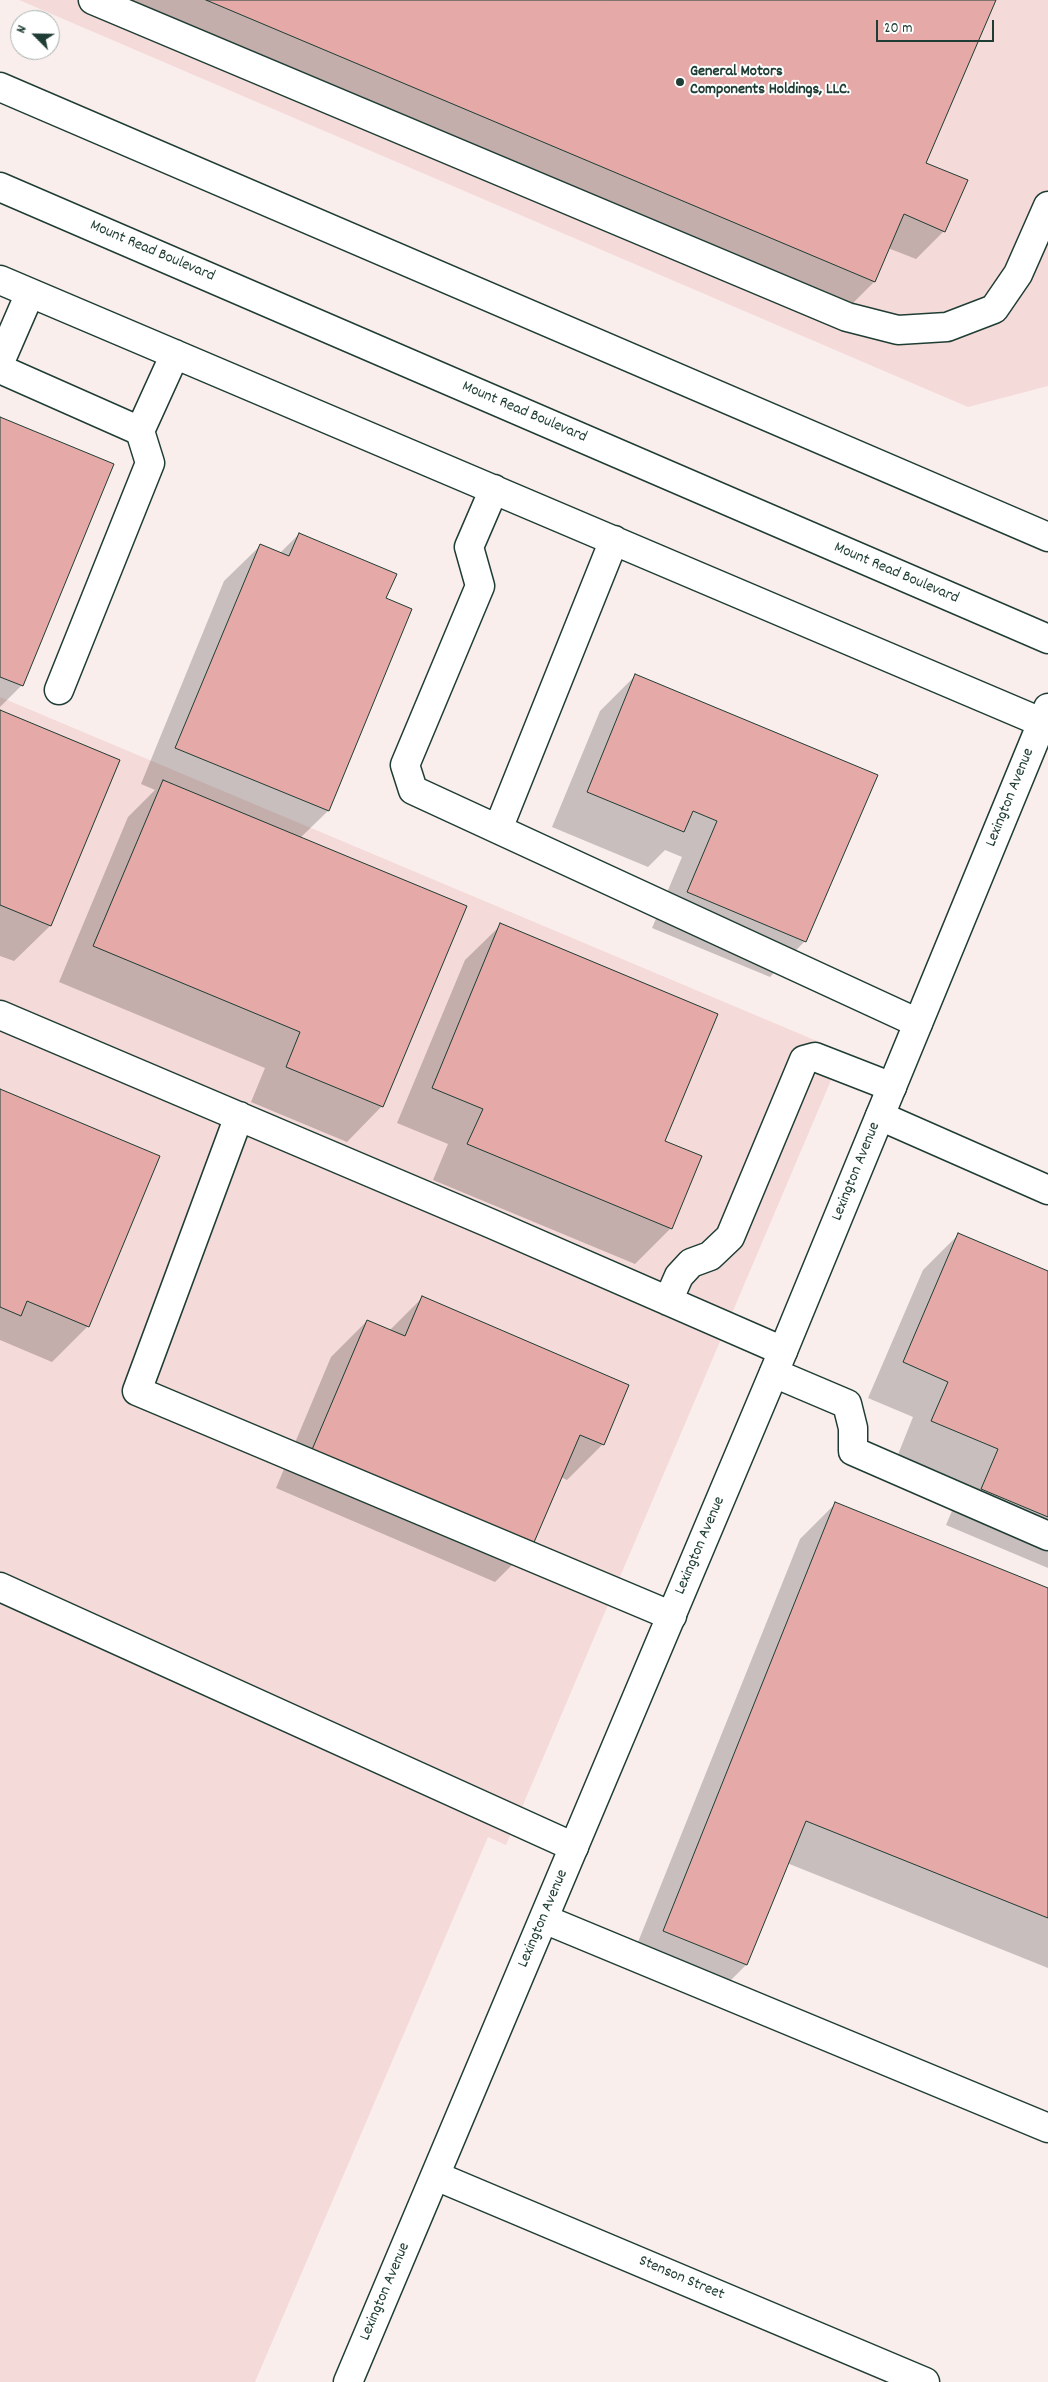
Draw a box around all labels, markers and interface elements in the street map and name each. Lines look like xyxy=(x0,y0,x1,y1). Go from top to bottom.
north arrow xyxy=(10,10,60,60)
scale bar xyxy=(878,10,996,42)
text: 20 m xyxy=(884,18,912,40)
text: N xyxy=(12,22,33,37)
place label: General Motors Components Holdings, LLC. xyxy=(690,63,850,101)
marker: General Motors Components Holdings, LLC. xyxy=(674,76,686,88)
street label: Mount Read Boulevard xyxy=(87,217,217,287)
street label: Mount Read Boulevard xyxy=(459,378,589,448)
street label: Mount Read Boulevard xyxy=(831,539,961,609)
street label: Lexington Avenue xyxy=(982,746,1040,850)
street label: Lexington Avenue xyxy=(828,1120,886,1224)
street label: Lexington Avenue xyxy=(672,1494,730,1598)
street label: Lexington Avenue xyxy=(515,1867,573,1971)
street label: Lexington Avenue xyxy=(357,2240,415,2344)
street label: Stenson Street xyxy=(635,2252,727,2306)

